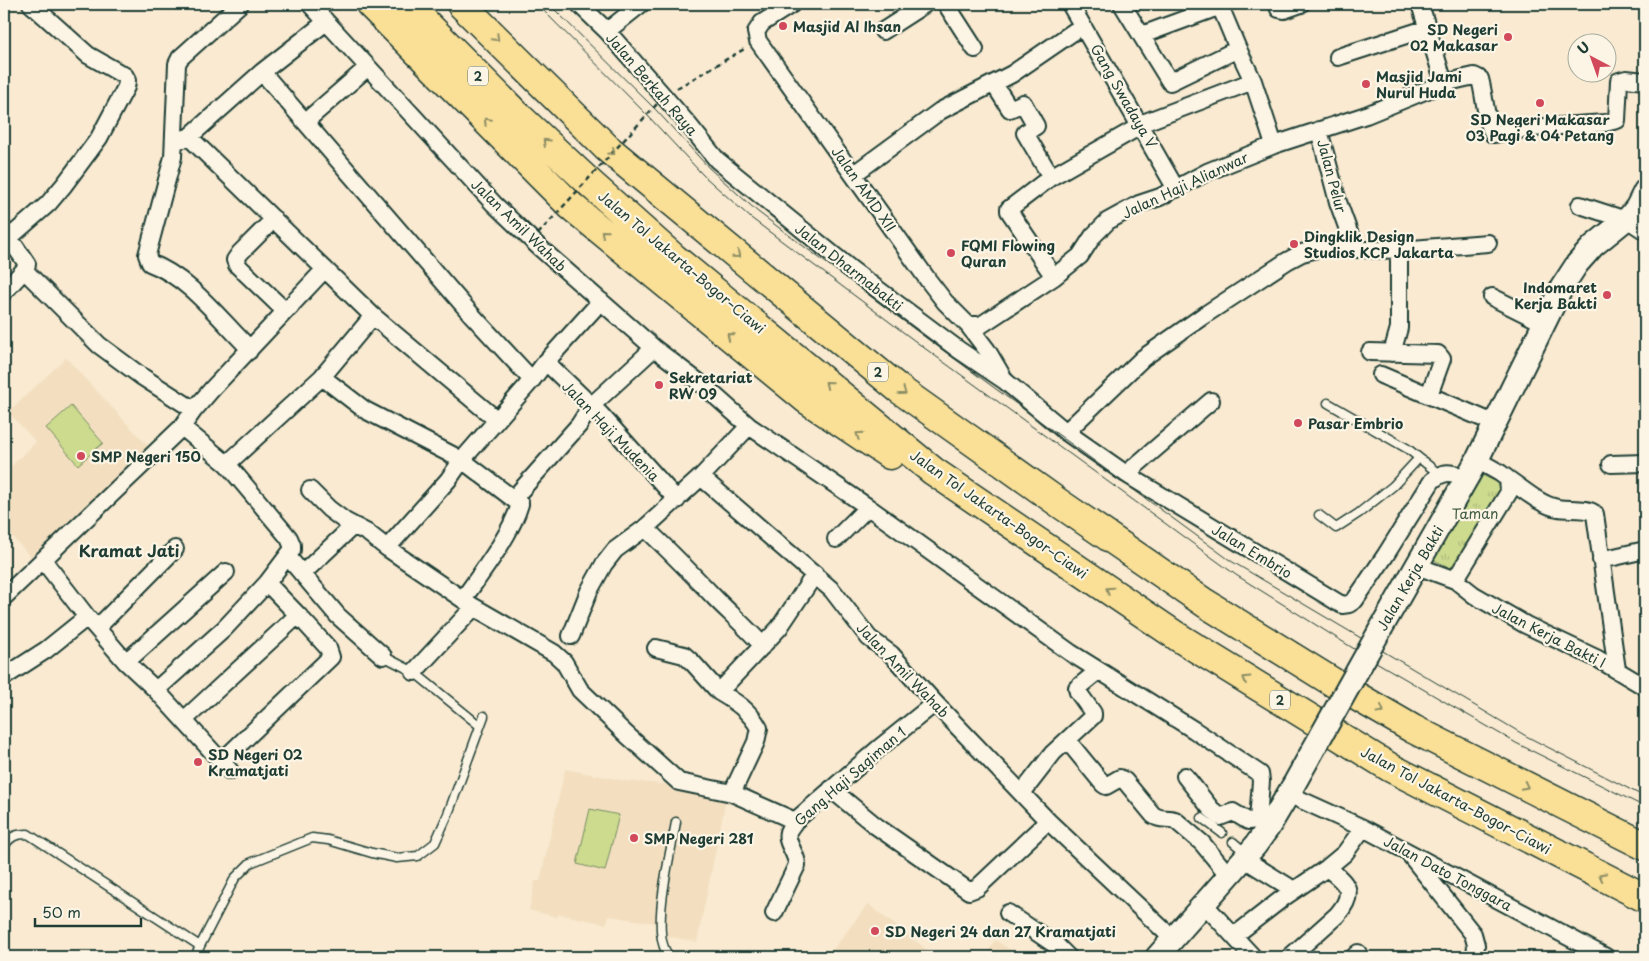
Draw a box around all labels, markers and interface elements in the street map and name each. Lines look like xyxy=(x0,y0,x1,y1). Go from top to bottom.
place label: Masjid Al Ihsan xyxy=(793,16,901,37)
place label: SD Negeri 02 Makasar xyxy=(1410,19,1499,56)
marker: Masjid Al Ihsan xyxy=(777,20,789,32)
street label: Jalan Berkah Raya xyxy=(601,28,703,140)
marker: SD Negeri 02 Makasar xyxy=(1502,31,1514,43)
one-way arrow xyxy=(490,32,499,41)
north arrow xyxy=(1566,32,1616,82)
text: U xyxy=(1572,36,1594,59)
street label: Gang Swadaya V xyxy=(1086,40,1163,152)
road number: 2 xyxy=(468,66,488,85)
place label: Masjid Jami Nurul Huda xyxy=(1376,66,1462,103)
marker: Masjid Jami Nurul Huda xyxy=(1360,78,1372,90)
marker: SD Negeri Makasar 03 Pagi & 04 Petang xyxy=(1534,97,1546,109)
place label: SD Negeri Makasar 03 Pagi & 04 Petang xyxy=(1466,109,1614,146)
one-way arrow xyxy=(483,118,492,127)
street label: Jalan Pelur xyxy=(1312,137,1352,216)
one-way arrow xyxy=(542,139,551,148)
street label: Jalan AMD XII xyxy=(827,142,901,236)
one-way arrow xyxy=(606,146,615,155)
street label: Jalan Haji Alianwar xyxy=(1118,146,1252,223)
street label: Jalan Amil Wahab xyxy=(467,174,571,276)
street label: Jalan Tol Jakarta–Bogor–Ciawi xyxy=(594,186,770,338)
street label: Jalan Dharmabakti xyxy=(791,218,908,316)
place label: Dingklik Design Studios KCP Jakarta xyxy=(1304,226,1454,263)
one-way arrow xyxy=(601,231,610,239)
place label: FQMI Flowing Quran xyxy=(961,235,1055,272)
marker: Dingklik Design Studios KCP Jakarta xyxy=(1288,238,1300,250)
marker: FQMI Flowing Quran xyxy=(945,247,957,259)
one-way arrow xyxy=(731,250,740,259)
place label: Indomaret Kerja Bakti xyxy=(1514,277,1597,314)
marker: Indomaret Kerja Bakti xyxy=(1601,289,1613,301)
one-way arrow xyxy=(726,333,735,342)
road number: 2 xyxy=(868,362,888,382)
place label: Sekretariat RW 09 xyxy=(669,367,753,404)
street label: Jalan Haji Mudenia xyxy=(557,376,665,486)
marker: Sekretariat RW 09 xyxy=(653,379,665,391)
one-way arrow xyxy=(825,382,834,390)
one-way arrow xyxy=(897,386,907,395)
place label: Pasar Embrio xyxy=(1308,413,1403,434)
marker: Pasar Embrio xyxy=(1292,417,1304,429)
one-way arrow xyxy=(855,431,864,441)
street label: Jalan Tol Jakarta–Bogor–Ciawi xyxy=(906,444,1092,584)
place label: SMP Negeri 150 xyxy=(91,446,201,467)
marker: SMP Negeri 150 xyxy=(75,450,87,462)
park label: Taman xyxy=(1452,503,1498,524)
street label: Jalan Embrio xyxy=(1208,519,1296,583)
street label: Jalan Kerja Bakti xyxy=(1371,521,1449,634)
district label: Kramat Jati xyxy=(79,538,180,562)
one-way arrow xyxy=(1106,587,1115,597)
street label: Jalan Kerja Bakti I xyxy=(1488,597,1610,673)
street label: Jalan Amil Wahab xyxy=(852,618,954,722)
one-way arrow xyxy=(1242,675,1251,685)
road number: 2 xyxy=(1270,690,1290,710)
one-way arrow xyxy=(1375,704,1384,714)
street label: Gang Haji Sagiman 1 xyxy=(790,722,910,830)
street label: Jalan Tol Jakarta–Bogor–Ciawi xyxy=(1357,741,1555,859)
place label: SD Negeri 02 Kramatjati xyxy=(208,744,303,781)
marker: SD Negeri 02 Kramatjati xyxy=(192,756,204,768)
one-way arrow xyxy=(1520,779,1529,790)
place label: SMP Negeri 281 xyxy=(644,828,754,849)
street label: Jalan Dato Tonggara xyxy=(1380,830,1516,916)
marker: SMP Negeri 281 xyxy=(628,832,640,844)
one-way arrow xyxy=(1598,872,1607,882)
scale bar xyxy=(35,896,141,928)
text: 50 m xyxy=(42,900,81,923)
place label: SD Negeri 24 dan 27 Kramatjati xyxy=(885,921,1116,942)
marker: SD Negeri 24 dan 27 Kramatjati xyxy=(869,925,881,937)

